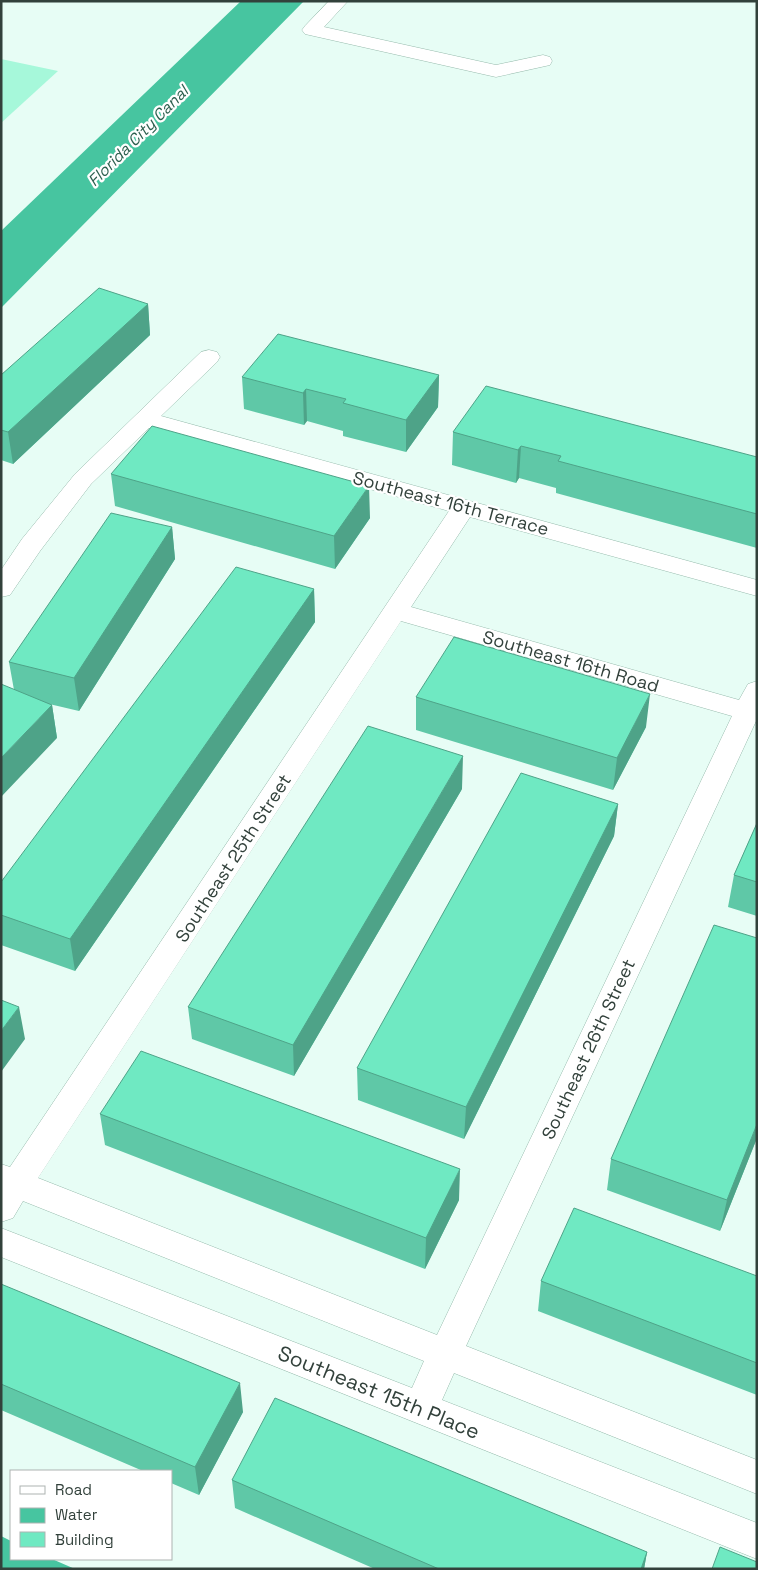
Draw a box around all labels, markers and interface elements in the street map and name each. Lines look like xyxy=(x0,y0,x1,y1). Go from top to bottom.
water label: Florida City Canal xyxy=(83,80,194,191)
street label: Southeast 16th Terrace xyxy=(351,466,551,540)
street label: Southeast 16th Road xyxy=(480,625,662,697)
street label: Southeast 25th Street xyxy=(170,769,296,947)
street label: Southeast 26th Street xyxy=(536,955,640,1143)
street label: Southeast 15th Place xyxy=(274,1339,484,1445)
legend xyxy=(10,1470,172,1560)
text: Road xyxy=(55,1480,92,1499)
text: Water xyxy=(55,1505,98,1524)
text: Building xyxy=(55,1530,114,1549)

